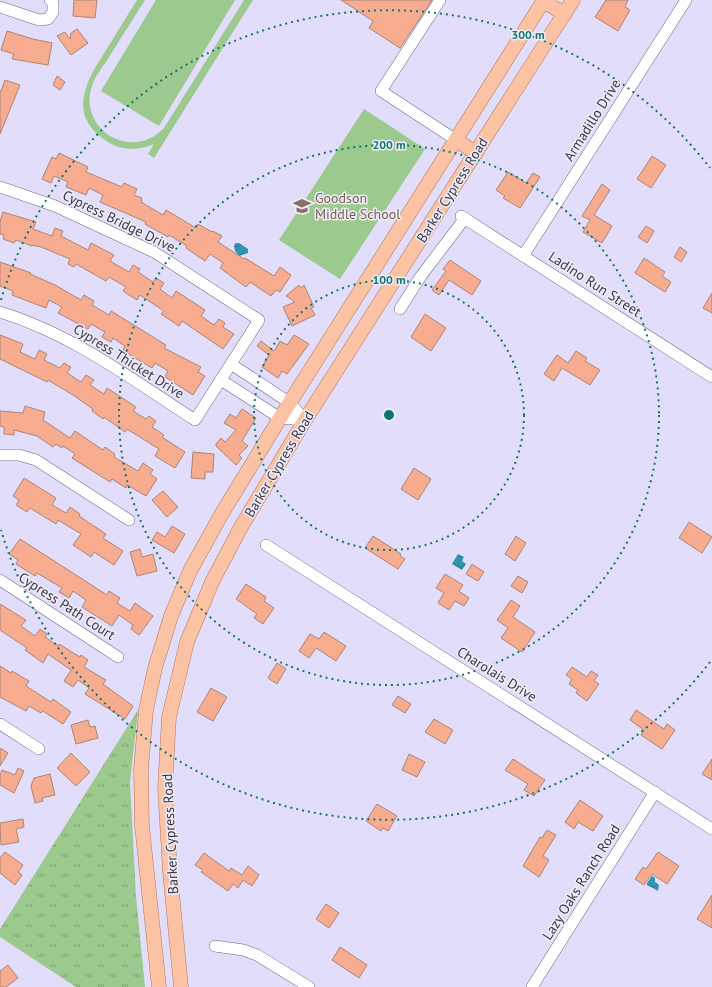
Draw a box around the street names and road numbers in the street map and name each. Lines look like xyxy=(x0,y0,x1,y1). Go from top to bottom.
street label: Armadillo Drive xyxy=(560,76,624,164)
street label: Barker Cypress Road xyxy=(412,134,492,246)
street label: Cypress Bridge Drive xyxy=(60,186,178,256)
street label: Ladino Run Street xyxy=(545,247,645,321)
street label: Cypress Thicket Drive xyxy=(70,320,188,402)
street label: Barker Cypress Road xyxy=(240,408,318,520)
street label: Cypress Path Court xyxy=(15,568,119,644)
street label: Charolais Drive xyxy=(454,642,540,706)
street label: Barker Cypress Road xyxy=(158,773,182,895)
street label: Lazy Oaks Ranch Road xyxy=(538,821,624,943)

